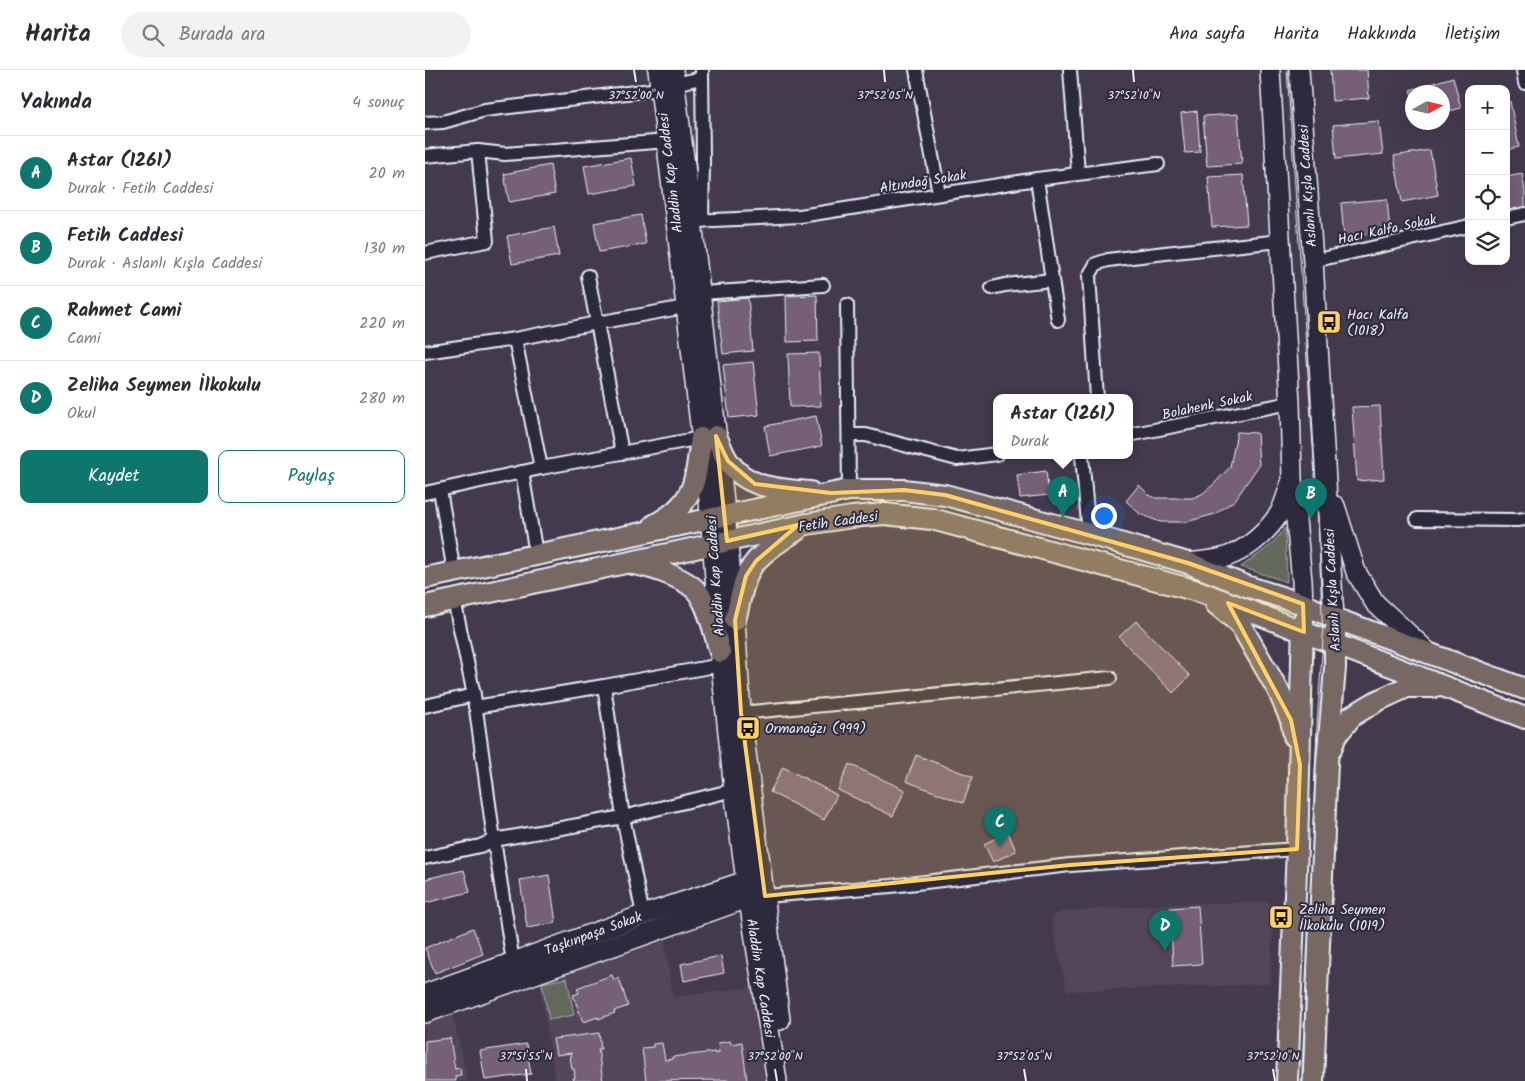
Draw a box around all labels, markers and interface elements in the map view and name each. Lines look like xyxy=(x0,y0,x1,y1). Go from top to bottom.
search box xyxy=(121,12,471,57)
text: Harita xyxy=(25,15,91,54)
text: Burada ara xyxy=(179,20,265,50)
text: Ana sayfa xyxy=(1169,20,1245,49)
text: Harita xyxy=(1273,20,1319,49)
text: Hakkında xyxy=(1347,20,1416,49)
text: İletişim xyxy=(1444,20,1500,49)
icon: search xyxy=(139,21,167,49)
north arrow xyxy=(1405,85,1450,130)
map controls xyxy=(1465,85,1510,265)
button: + xyxy=(1465,85,1510,130)
text: Yakında xyxy=(20,86,92,119)
text: 37°52'00"N xyxy=(608,86,664,105)
text: 37°52'05"N xyxy=(857,86,913,105)
text: 37°52'10"N xyxy=(1107,86,1161,105)
text: 4 sonuç xyxy=(352,90,405,115)
street label: Aladdin Kap Caddesi xyxy=(653,111,689,234)
street label: Aslanlı Kışla Caddesi xyxy=(1293,123,1323,248)
button: − xyxy=(1465,130,1510,175)
text: Astar (1261) xyxy=(67,146,172,176)
text: A xyxy=(31,161,41,186)
text: 20 m xyxy=(369,161,405,186)
street label: Altındağ Sokak xyxy=(878,164,969,200)
button: locate xyxy=(1465,175,1510,220)
text: Durak · Fetih Caddesi xyxy=(67,176,213,201)
street label: Hacı Kalfa Sokak xyxy=(1336,209,1439,251)
button: layers xyxy=(1465,220,1510,265)
text: Fetih Caddesi xyxy=(67,221,183,251)
text: B xyxy=(31,236,41,261)
text: 130 m xyxy=(364,236,405,261)
text: Durak · Aslanlı Kışla Caddesi xyxy=(67,251,262,276)
text: Rahmet Cami xyxy=(67,296,181,326)
place label: Hacı Kalfa (1018) xyxy=(1347,304,1409,342)
bus stop icon: Hacı Kalfa (1018) xyxy=(1316,309,1342,335)
text: C xyxy=(31,311,41,336)
text: 220 m xyxy=(359,311,405,336)
text: Cami xyxy=(67,326,101,351)
text: Zeliha Seymen İlkokulu xyxy=(67,371,260,401)
text: D xyxy=(31,386,41,411)
text: 280 m xyxy=(359,386,405,411)
street label: Bolahenk Sokak xyxy=(1160,386,1255,426)
popup xyxy=(993,394,1133,459)
text: Astar (1261) xyxy=(1010,399,1116,429)
text: Okul xyxy=(67,401,96,426)
text: Durak xyxy=(1010,429,1049,454)
button: Kaydet xyxy=(20,450,208,503)
button: Paylaş xyxy=(218,450,405,503)
pin: A xyxy=(1047,476,1079,517)
pin: B xyxy=(1295,478,1327,519)
your location xyxy=(1091,503,1117,529)
street label: Fetih Caddesi xyxy=(797,505,880,538)
street label: Aladdin Kap Caddesi xyxy=(701,514,731,637)
street label: Aslanlı Kışla Caddesi xyxy=(1319,527,1347,652)
bus stop icon: Ormanağzı (999) xyxy=(735,715,761,741)
place label: Ormanağzı (999) xyxy=(765,718,866,740)
pin: C xyxy=(984,806,1016,847)
place label: Zeliha Seymen İlkokulu (1019) xyxy=(1299,899,1386,937)
bus stop icon: Zeliha Seymen İlkokulu (1019) xyxy=(1268,904,1294,930)
street label: Taşkınpaşa Sokak xyxy=(541,906,646,962)
pin: D xyxy=(1149,910,1181,951)
street label: Aladdin Kap Caddesi xyxy=(740,917,780,1040)
text: 37°51'55"N xyxy=(499,1047,553,1066)
text: 37°52'00"N xyxy=(747,1047,803,1066)
text: 37°52'05"N xyxy=(996,1047,1052,1066)
text: 37°52'10"N xyxy=(1246,1047,1300,1066)

